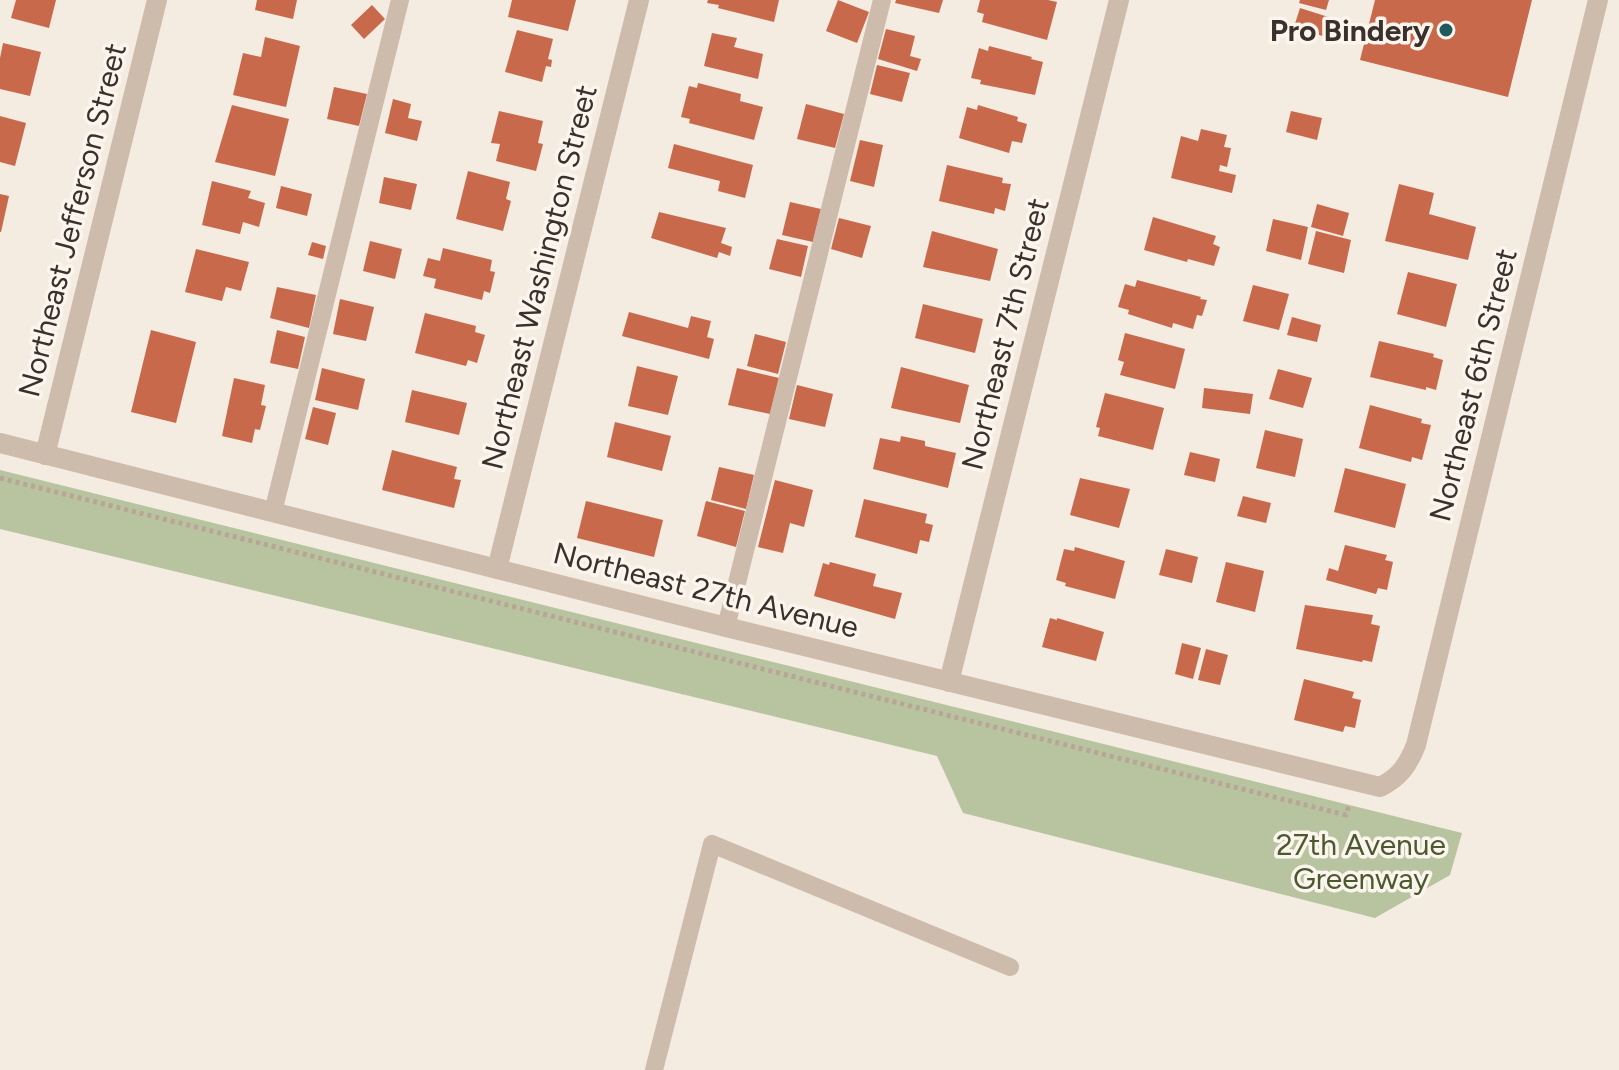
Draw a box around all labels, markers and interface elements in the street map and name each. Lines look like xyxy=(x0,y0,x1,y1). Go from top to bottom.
place label: Pro Bindery xyxy=(1270,12,1431,49)
marker: Pro Bindery xyxy=(1437,21,1455,39)
street label: Northeast Jefferson Street xyxy=(10,39,134,401)
street label: Northeast Washington Street xyxy=(473,81,605,473)
street label: Northeast 7th Street xyxy=(953,194,1057,474)
street label: Northeast 6th Street xyxy=(1421,245,1525,525)
street label: Northeast 27th Avenue xyxy=(550,534,862,646)
park label: 27th Avenue Greenway xyxy=(1276,826,1446,897)

